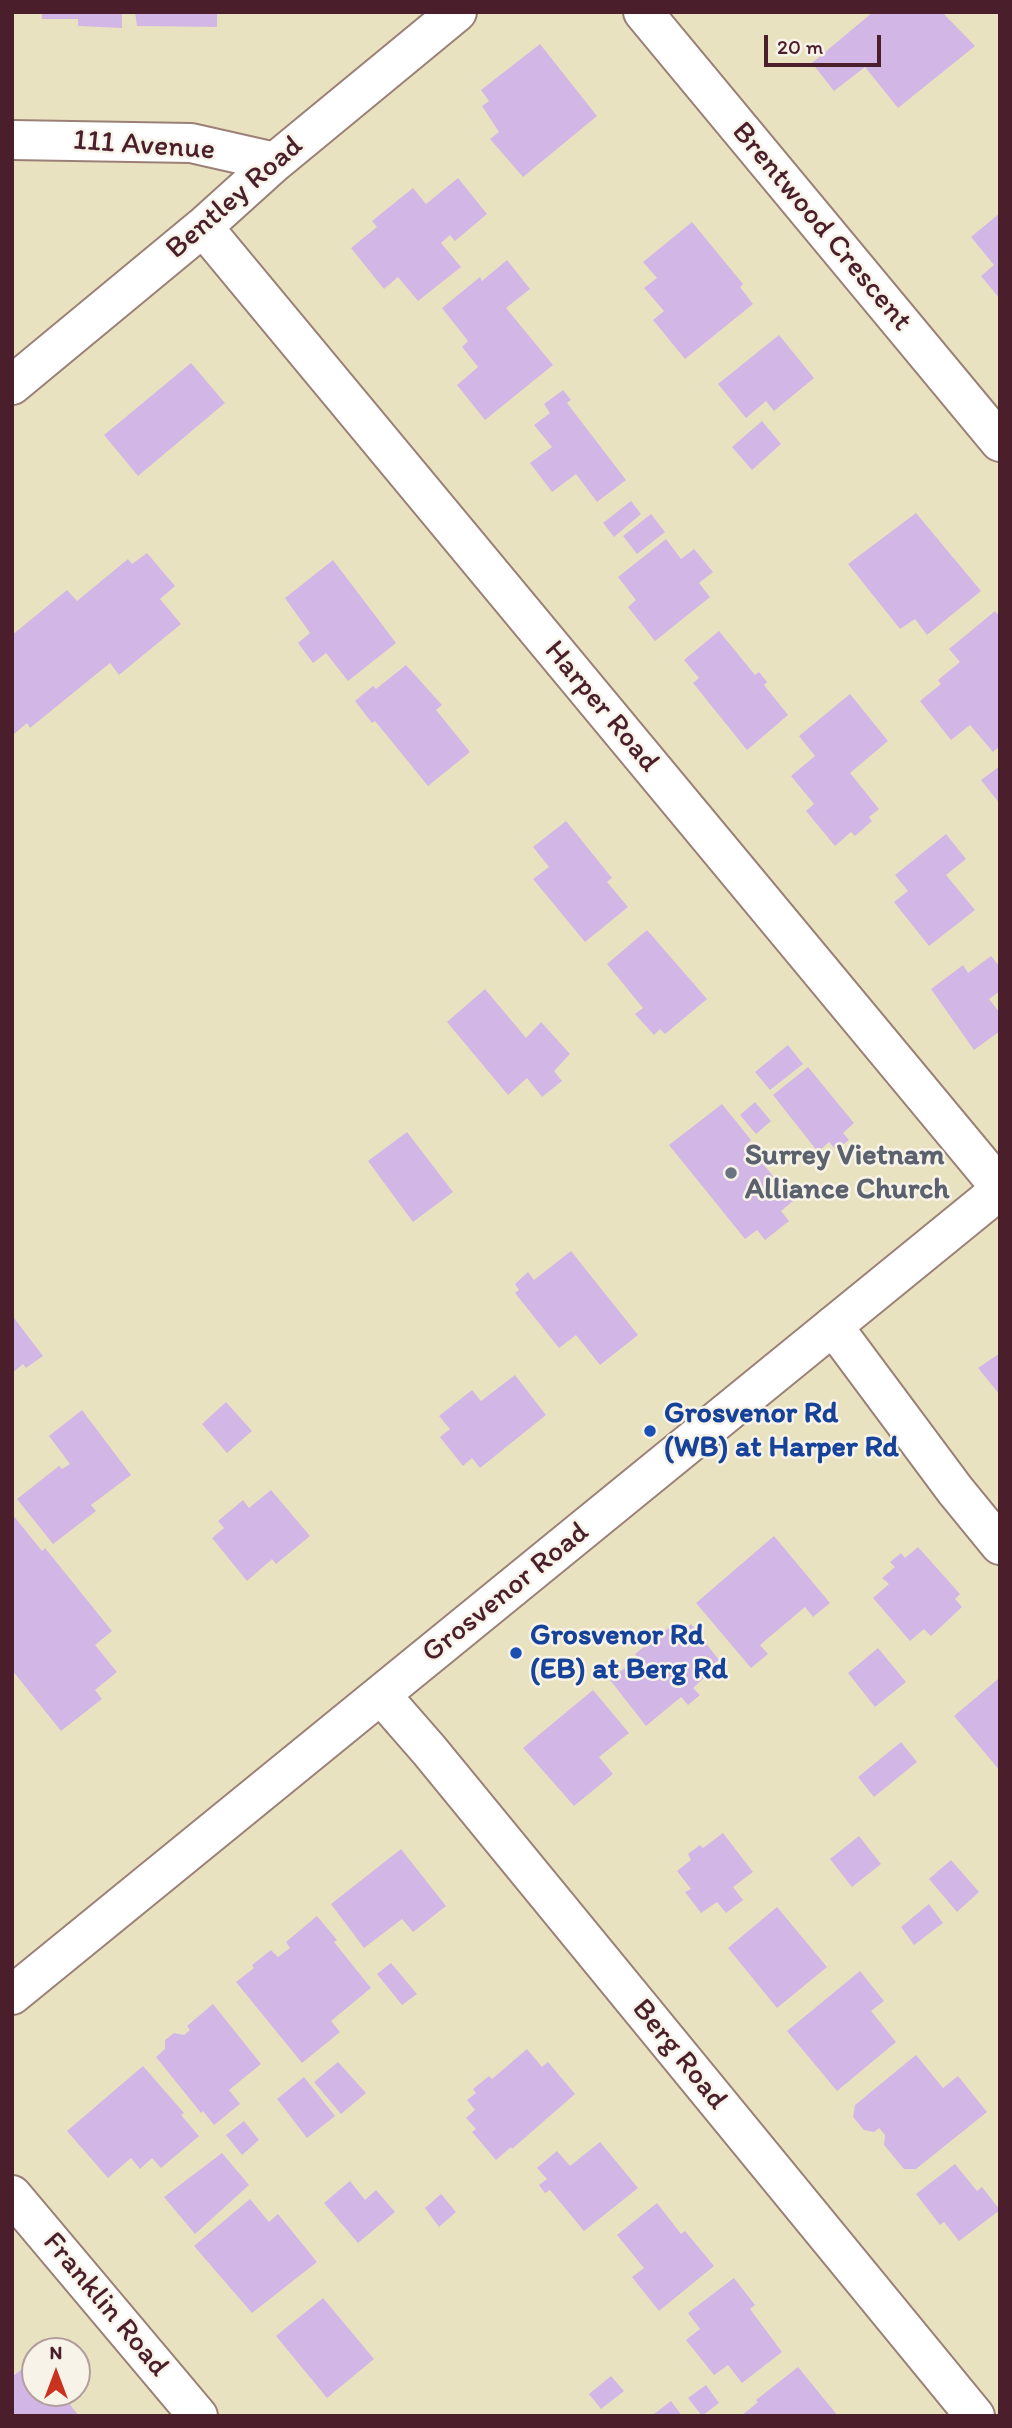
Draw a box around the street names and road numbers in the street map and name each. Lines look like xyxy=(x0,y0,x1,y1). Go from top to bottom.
street label: Brentwood Crescent xyxy=(723,115,919,339)
street label: 111 Avenue xyxy=(72,123,216,169)
street label: Bentley Road xyxy=(159,129,311,267)
street label: Harper Road xyxy=(536,634,666,780)
street label: Grosvenor Road xyxy=(415,1515,597,1671)
street label: Berg Road xyxy=(623,1992,735,2118)
street label: Franklin Road xyxy=(34,2225,176,2385)

